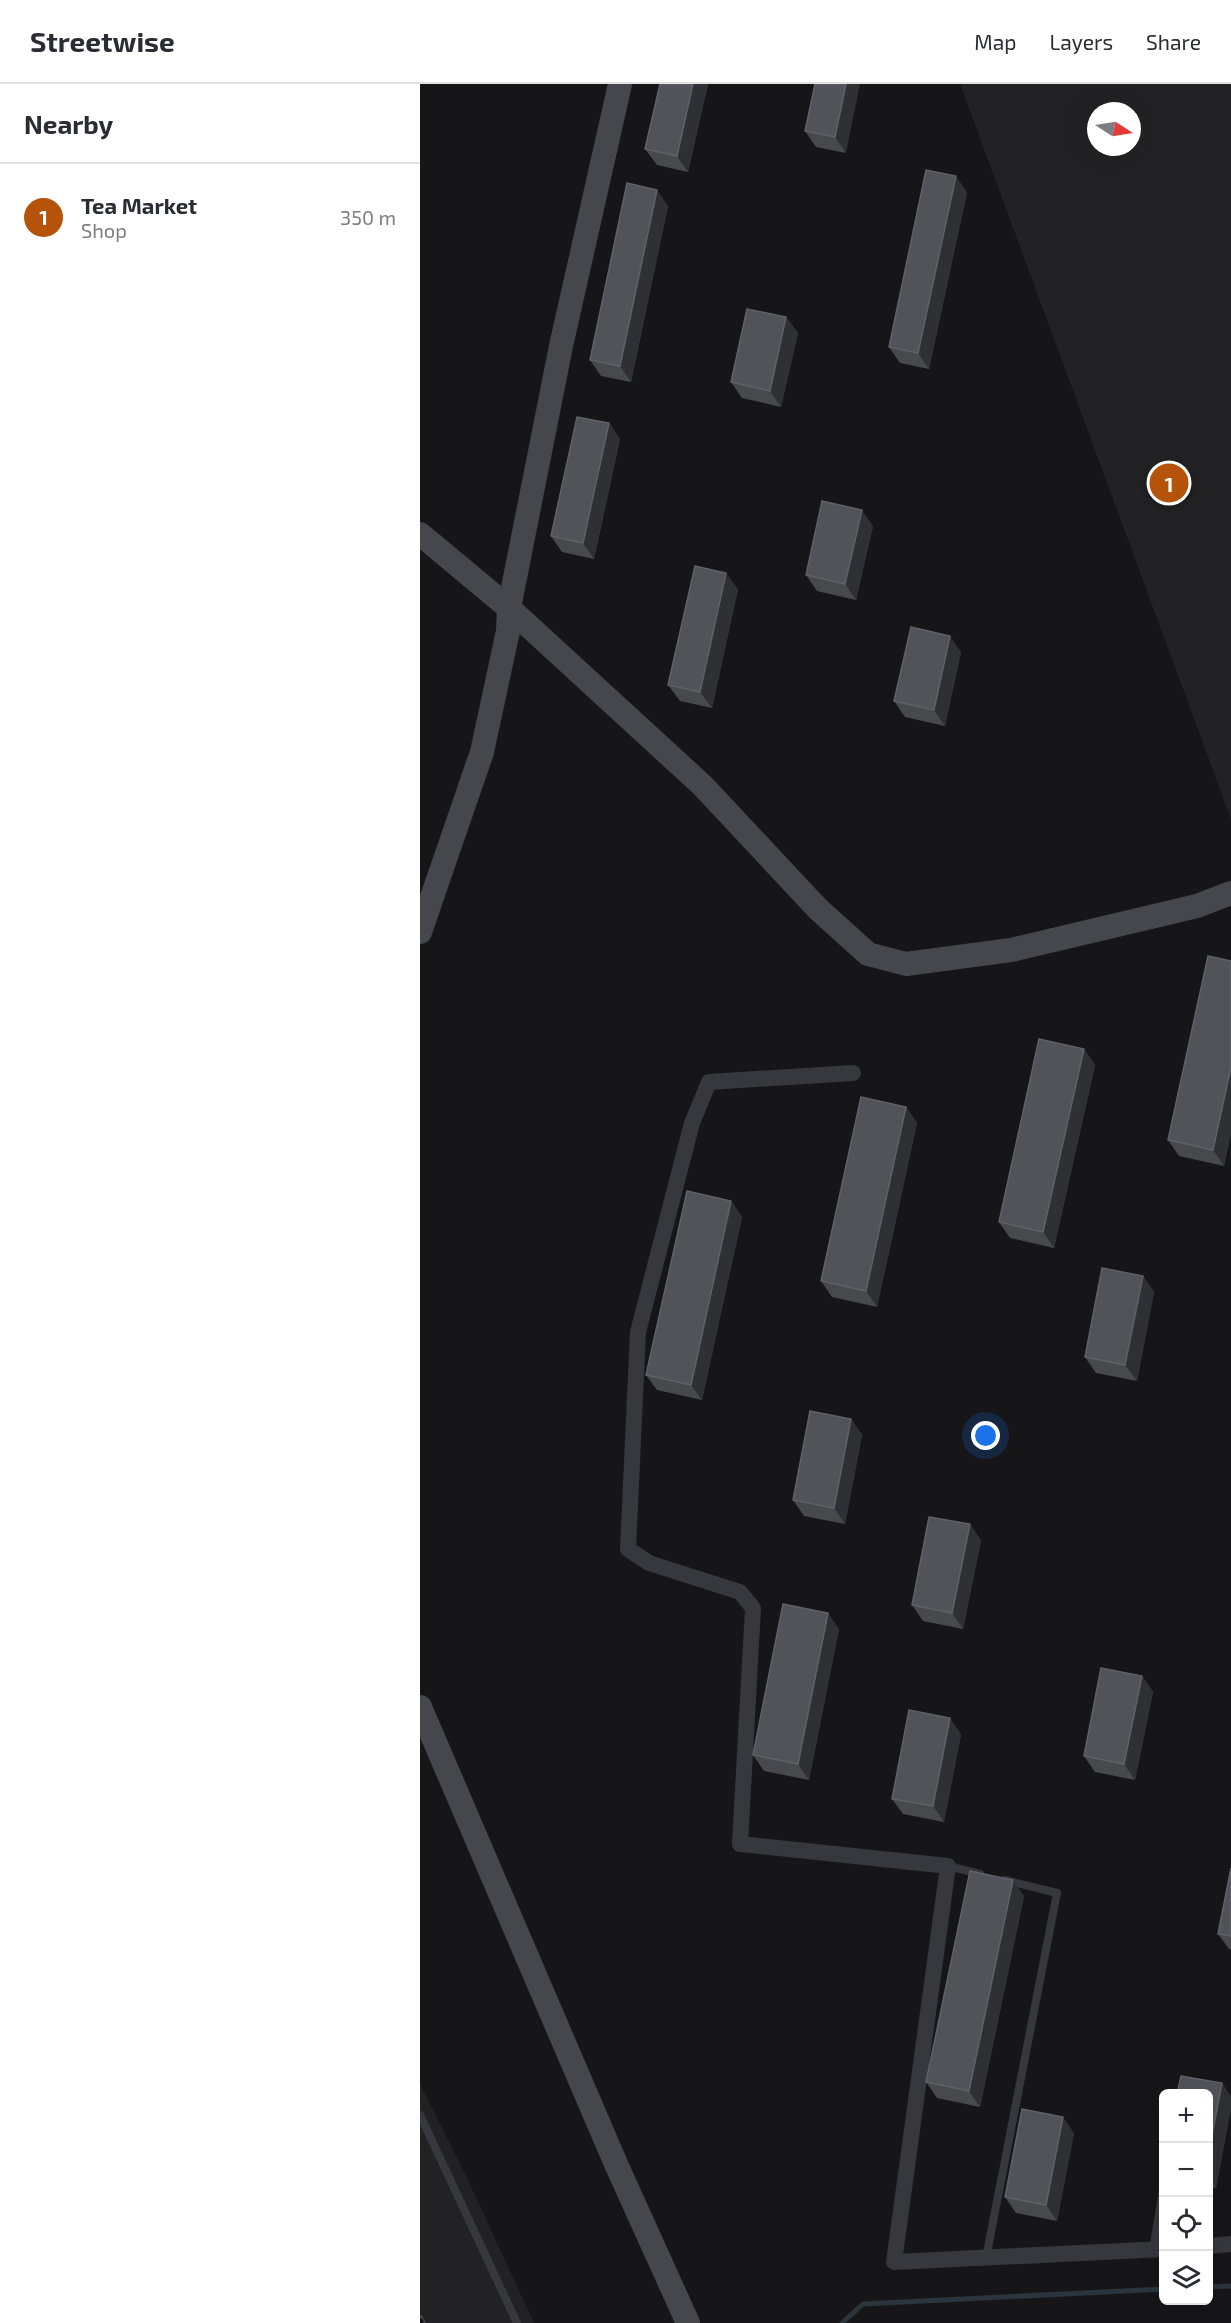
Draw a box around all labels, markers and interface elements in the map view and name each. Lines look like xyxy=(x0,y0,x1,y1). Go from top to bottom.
text: Streetwise xyxy=(30,24,175,58)
text: Map xyxy=(974,29,1016,54)
text: Layers xyxy=(1049,29,1113,54)
text: Share xyxy=(1146,29,1201,54)
north arrow xyxy=(1087,102,1141,156)
text: Nearby xyxy=(24,108,113,139)
text: Tea Market xyxy=(81,192,197,218)
text: 1 xyxy=(39,205,48,229)
text: 350 m xyxy=(340,205,396,229)
text: Shop xyxy=(81,218,127,242)
pin: 1 xyxy=(1150,460,1188,506)
your location xyxy=(971,1421,1000,1450)
map controls xyxy=(1159,2089,1213,2305)
button: + xyxy=(1159,2089,1213,2143)
button: − xyxy=(1159,2143,1213,2197)
button: locate xyxy=(1159,2197,1213,2251)
button: layers xyxy=(1159,2251,1213,2305)

